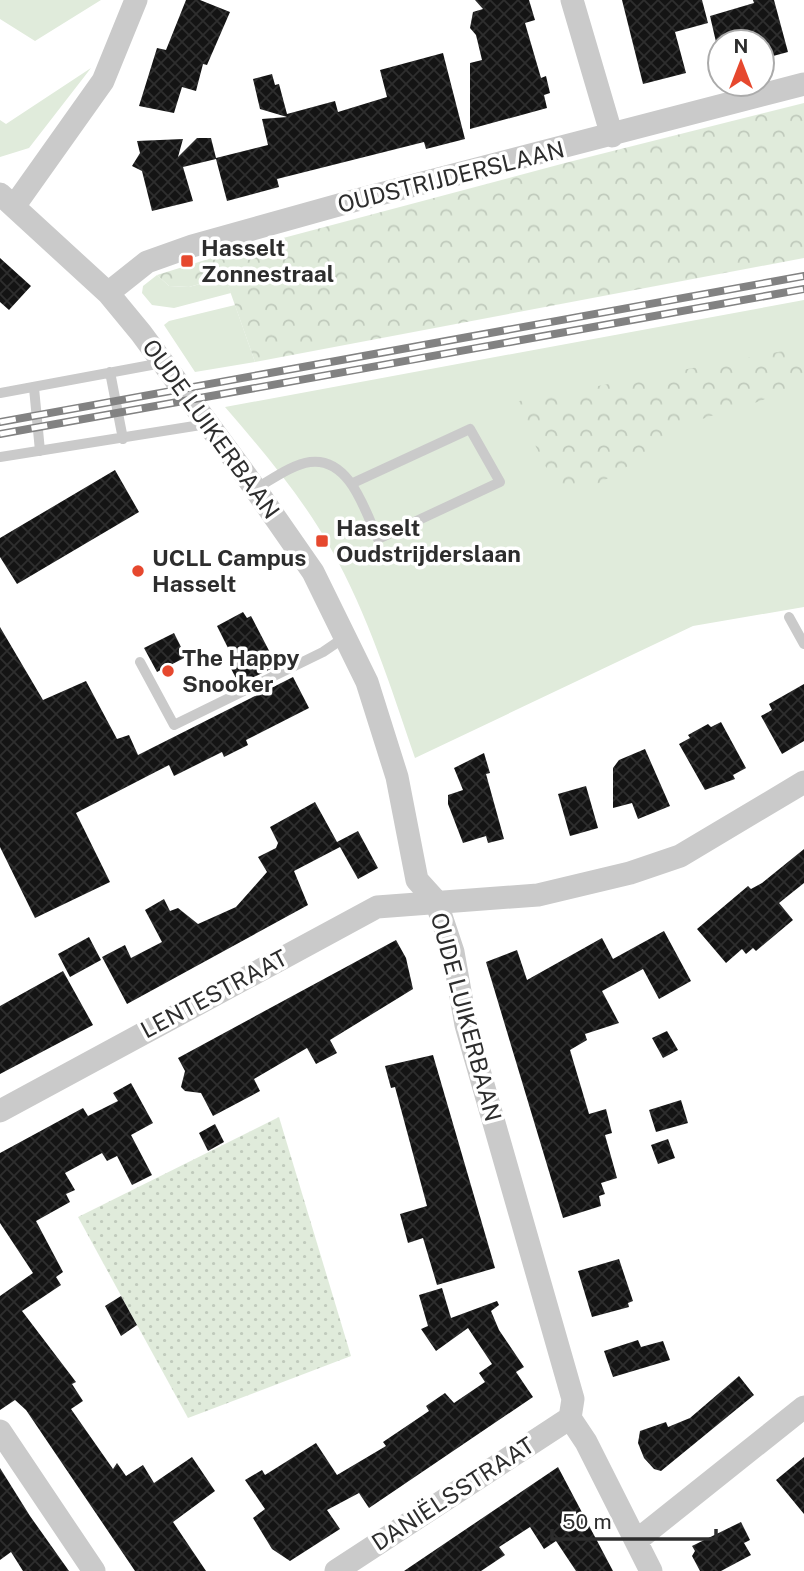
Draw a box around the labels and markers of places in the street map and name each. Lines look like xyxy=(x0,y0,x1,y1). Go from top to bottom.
place label: Hasselt Zonnestraal xyxy=(201,234,334,287)
marker: Hasselt Zonnestraal xyxy=(179,253,195,269)
place label: Hasselt Oudstrijderslaan xyxy=(336,514,521,567)
marker: Hasselt Oudstrijderslaan xyxy=(314,533,330,549)
place label: UCLL Campus Hasselt xyxy=(152,544,306,597)
marker: UCLL Campus Hasselt xyxy=(130,563,146,579)
place label: The Happy Snooker xyxy=(182,644,299,697)
marker: The Happy Snooker xyxy=(160,663,176,679)

